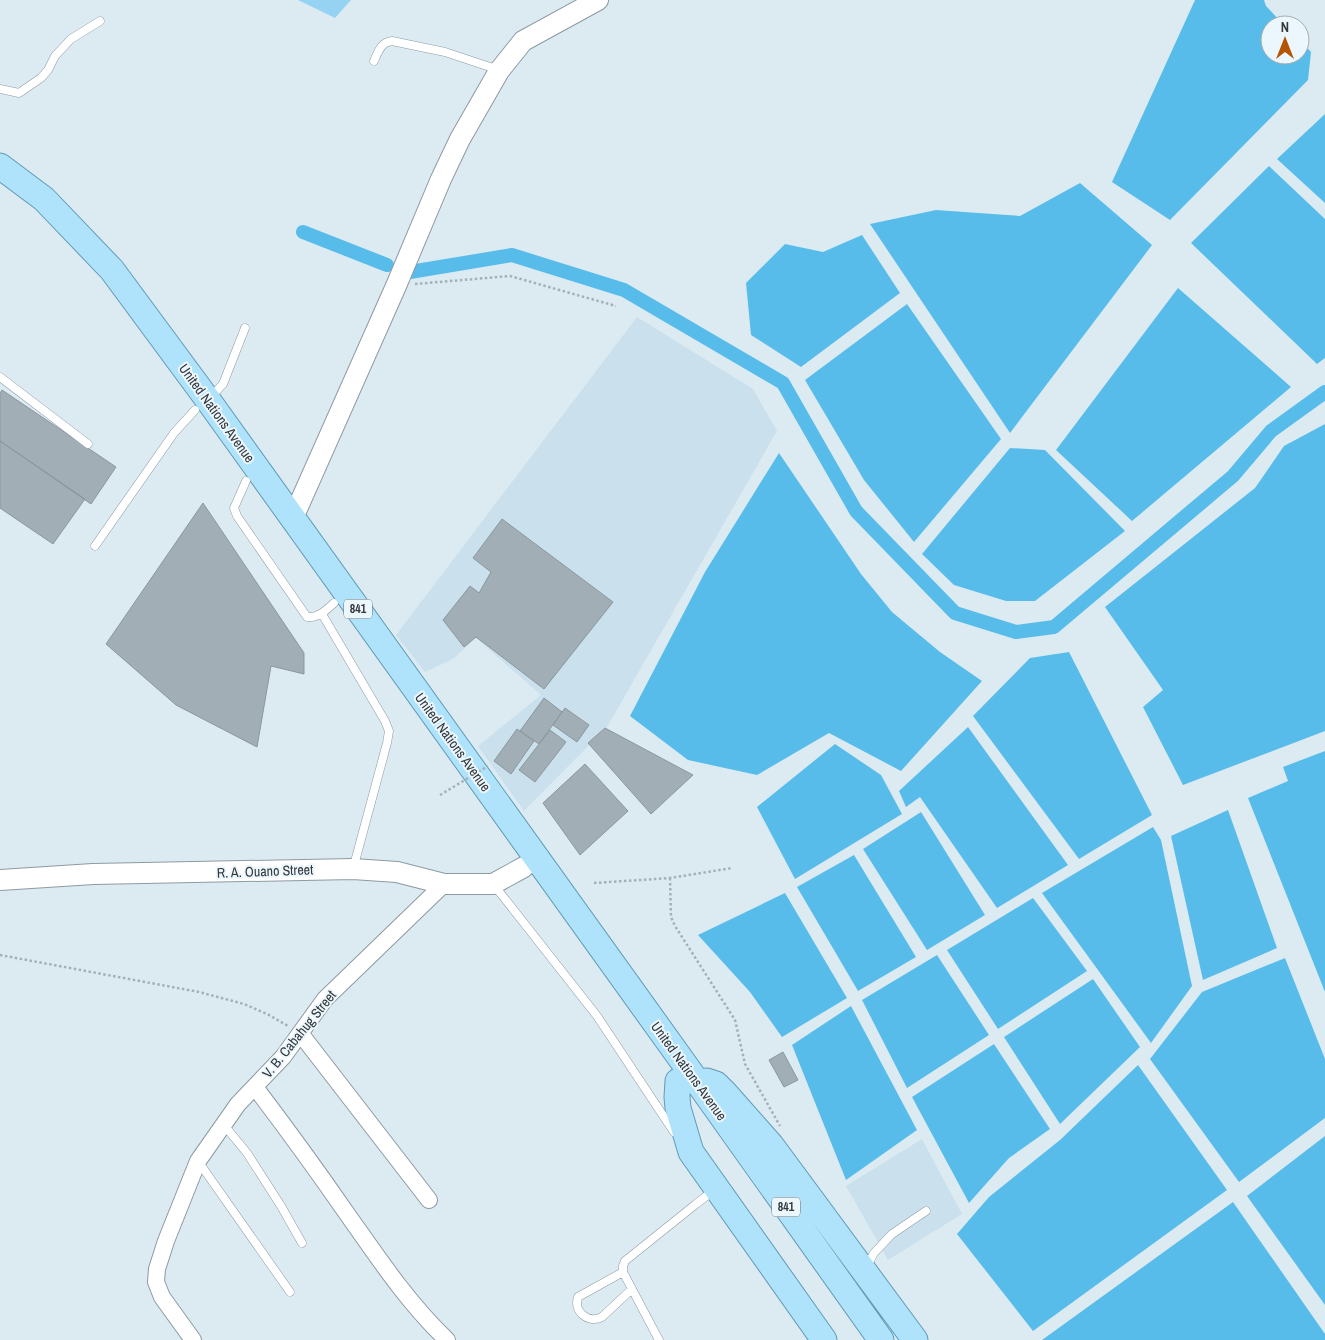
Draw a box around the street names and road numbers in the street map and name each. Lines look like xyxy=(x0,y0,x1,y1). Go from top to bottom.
street label: United Nations Avenue xyxy=(175,360,259,466)
road number: 841 xyxy=(344,600,372,618)
street label: United Nations Avenue xyxy=(411,689,495,795)
street label: R. A. Ouano Street xyxy=(217,860,313,882)
street label: V. B. Cabahug Street xyxy=(258,987,340,1081)
street label: United Nations Avenue xyxy=(647,1018,731,1124)
road number: 841 xyxy=(772,1198,800,1216)

